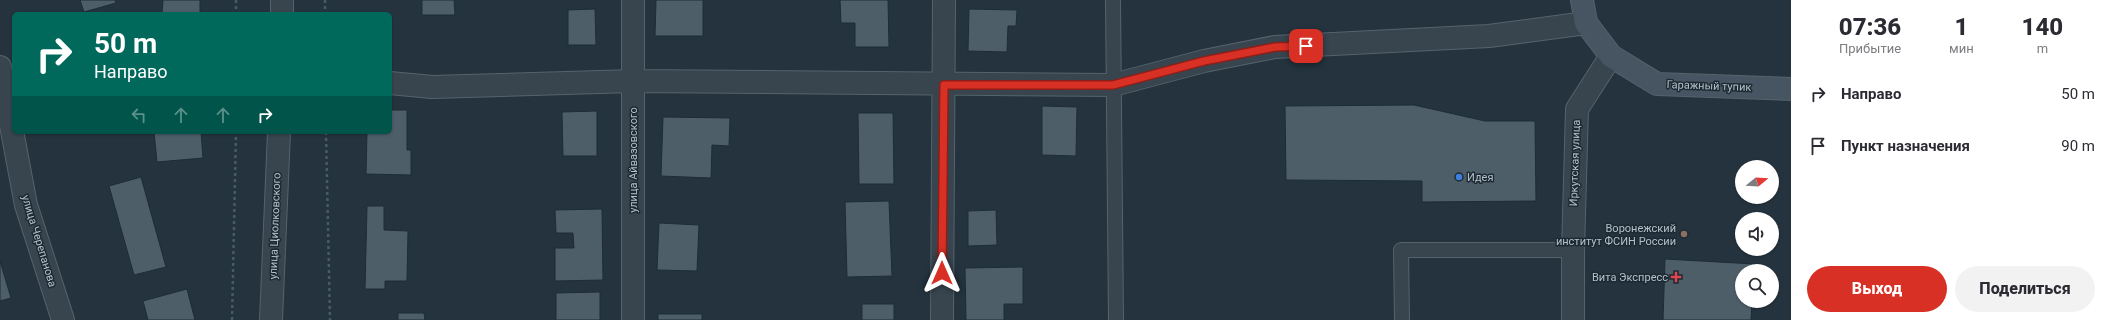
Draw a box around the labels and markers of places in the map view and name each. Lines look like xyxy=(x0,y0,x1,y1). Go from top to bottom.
pin xyxy=(1289,29,1323,63)
place label: Идея xyxy=(1467,171,1493,184)
marker: Идея xyxy=(1454,172,1464,182)
place label: Воронежский институт ФСИН России xyxy=(1556,222,1676,248)
marker: Воронежский институт ФСИН России xyxy=(1679,229,1689,239)
place label: Вита Экспресс xyxy=(1592,271,1668,284)
marker: Вита Экспресс xyxy=(1671,272,1681,282)

